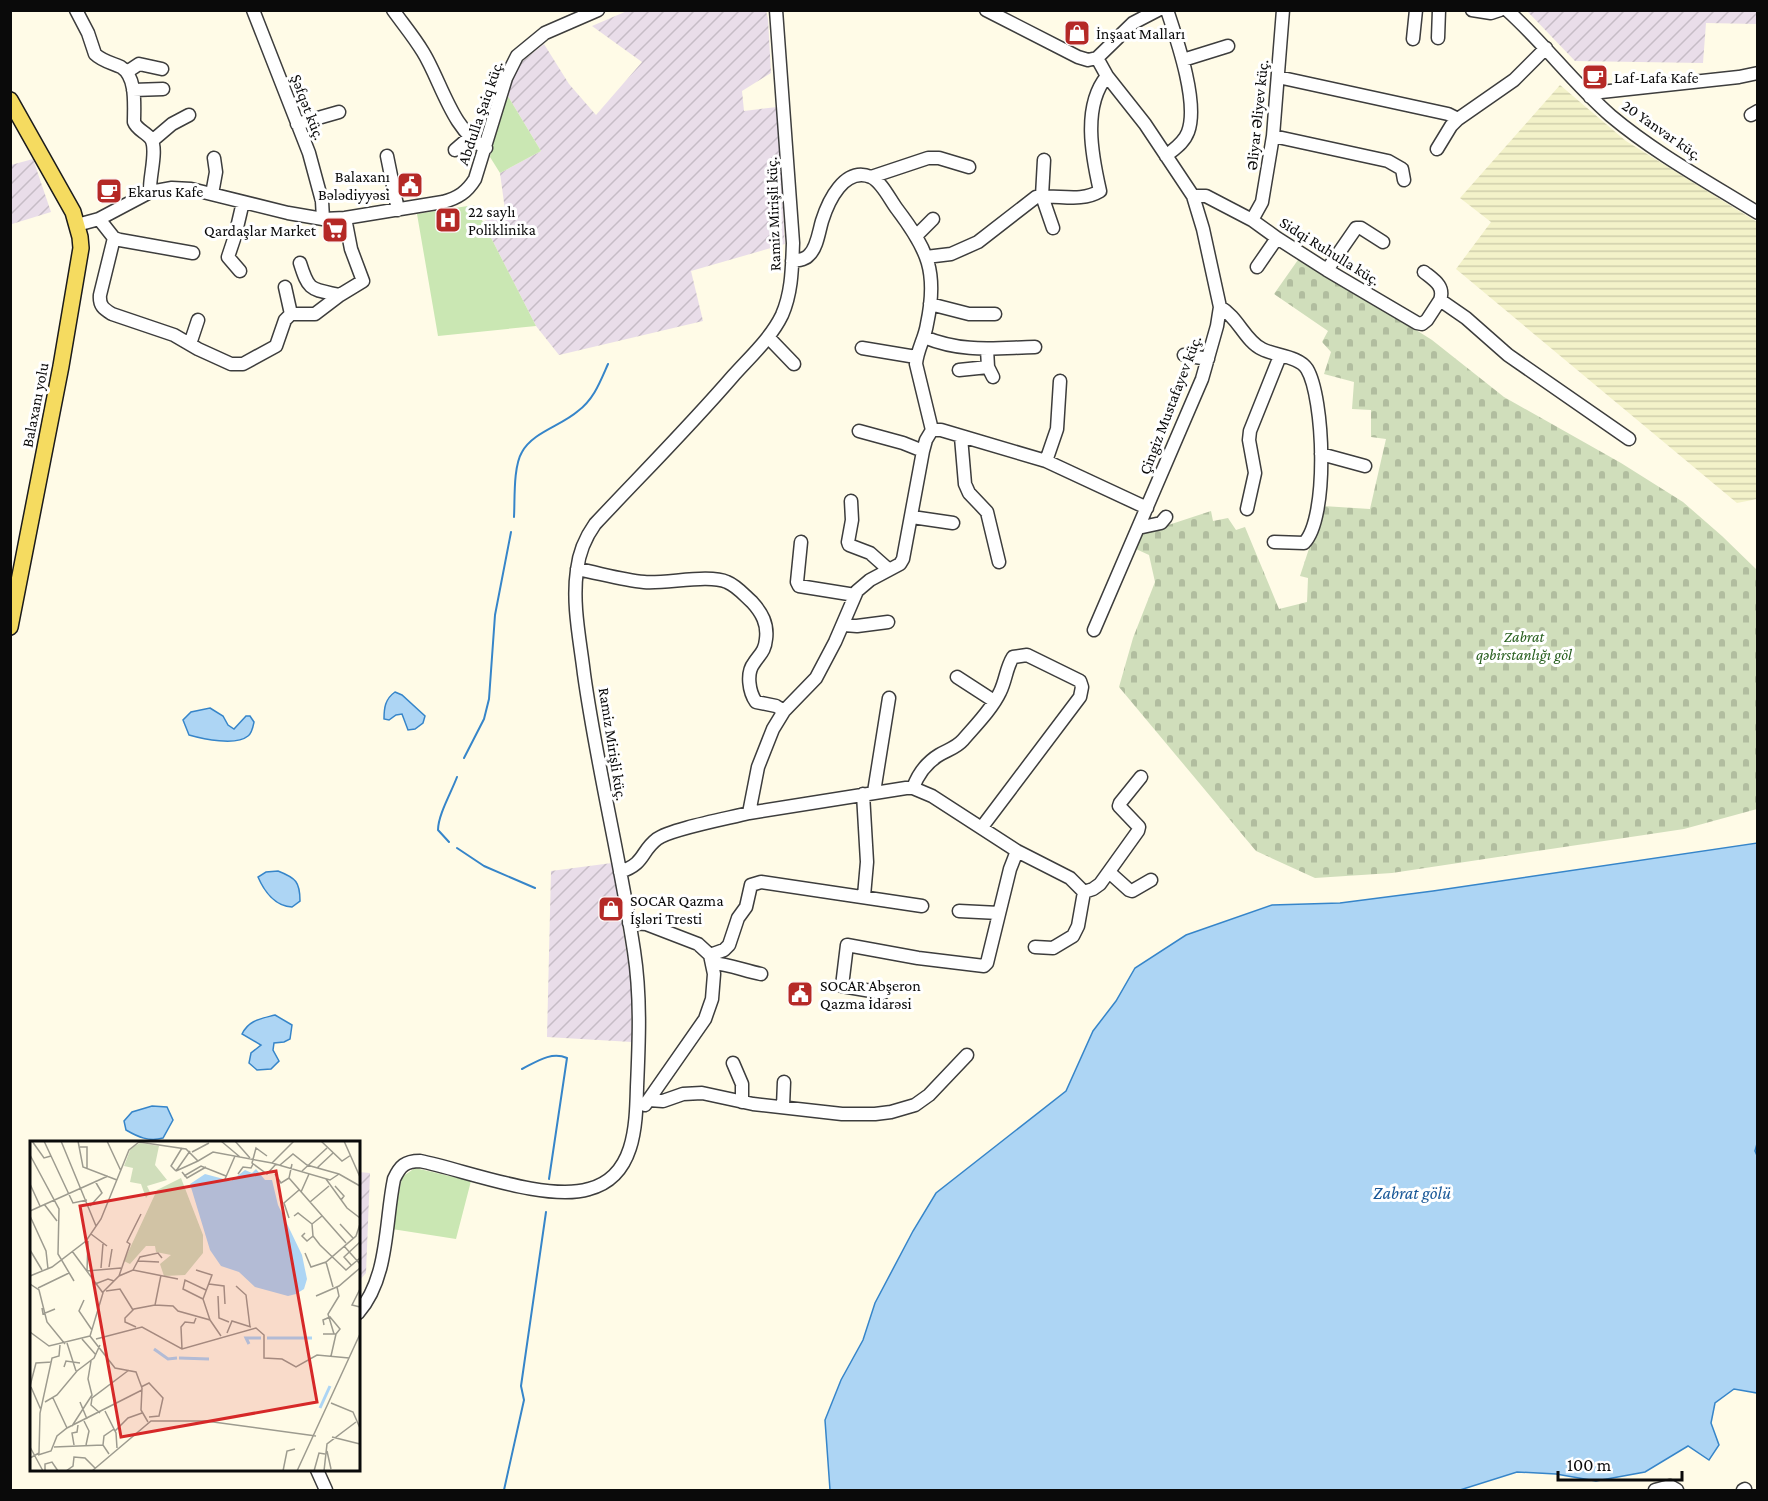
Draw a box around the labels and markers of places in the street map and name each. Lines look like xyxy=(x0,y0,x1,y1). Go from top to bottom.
shop icon: İnşaat Malları xyxy=(1062,18,1092,48)
place label: İnşaat Malları xyxy=(1096,25,1185,43)
cafe icon: Laf-Lafa Kafe xyxy=(1580,62,1610,92)
place label: Laf-Lafa Kafe xyxy=(1614,69,1699,86)
place label: Balaxanı Bələdiyyəsi xyxy=(318,168,390,204)
public building icon: Balaxanı Bələdiyyəsi xyxy=(395,170,425,200)
cafe icon: Ekarus Kafe xyxy=(94,176,124,206)
place label: Ekarus Kafe xyxy=(128,183,203,200)
place label: 22 saylı Poliklinika xyxy=(468,203,536,238)
hospital icon: 22 saylı Poliklinika xyxy=(433,205,463,235)
supermarket icon: Qardaşlar Market xyxy=(320,215,350,245)
place label: Qardaşlar Market xyxy=(204,222,317,240)
place label: SOCAR Qazma İşləri Tresti xyxy=(630,892,724,928)
shop icon: SOCAR Qazma İşləri Tresti xyxy=(596,894,626,924)
place label: SOCAR Abşeron Qazma İdarəsi xyxy=(820,977,921,1012)
public building icon: SOCAR Abşeron Qazma İdarəsi xyxy=(785,979,815,1009)

